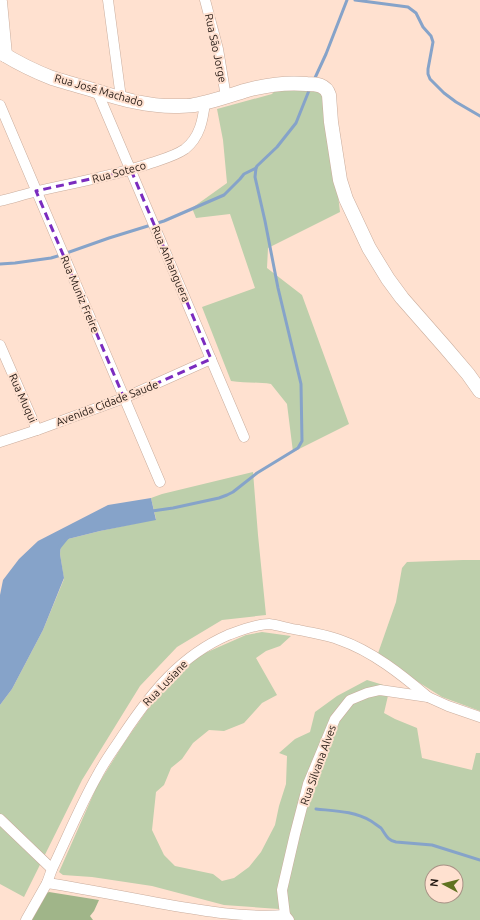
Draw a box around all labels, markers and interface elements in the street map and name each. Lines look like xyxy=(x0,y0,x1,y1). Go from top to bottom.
street label: Rua São Jorge xyxy=(203,12,229,84)
street label: Rua José Machado xyxy=(53,72,145,108)
street label: Rua Soteco xyxy=(91,159,147,185)
street label: Rua Anhanguera xyxy=(150,224,192,304)
street label: Rua Muniz Freire xyxy=(58,254,102,334)
street label: Rua Muqui xyxy=(7,372,39,424)
street label: Avenida Cidade Saude xyxy=(54,378,160,428)
street label: Rua Lusiane xyxy=(140,658,190,708)
street label: Rua Silvana Alves xyxy=(298,723,338,807)
north arrow xyxy=(424,864,464,904)
text: N xyxy=(428,878,441,888)

